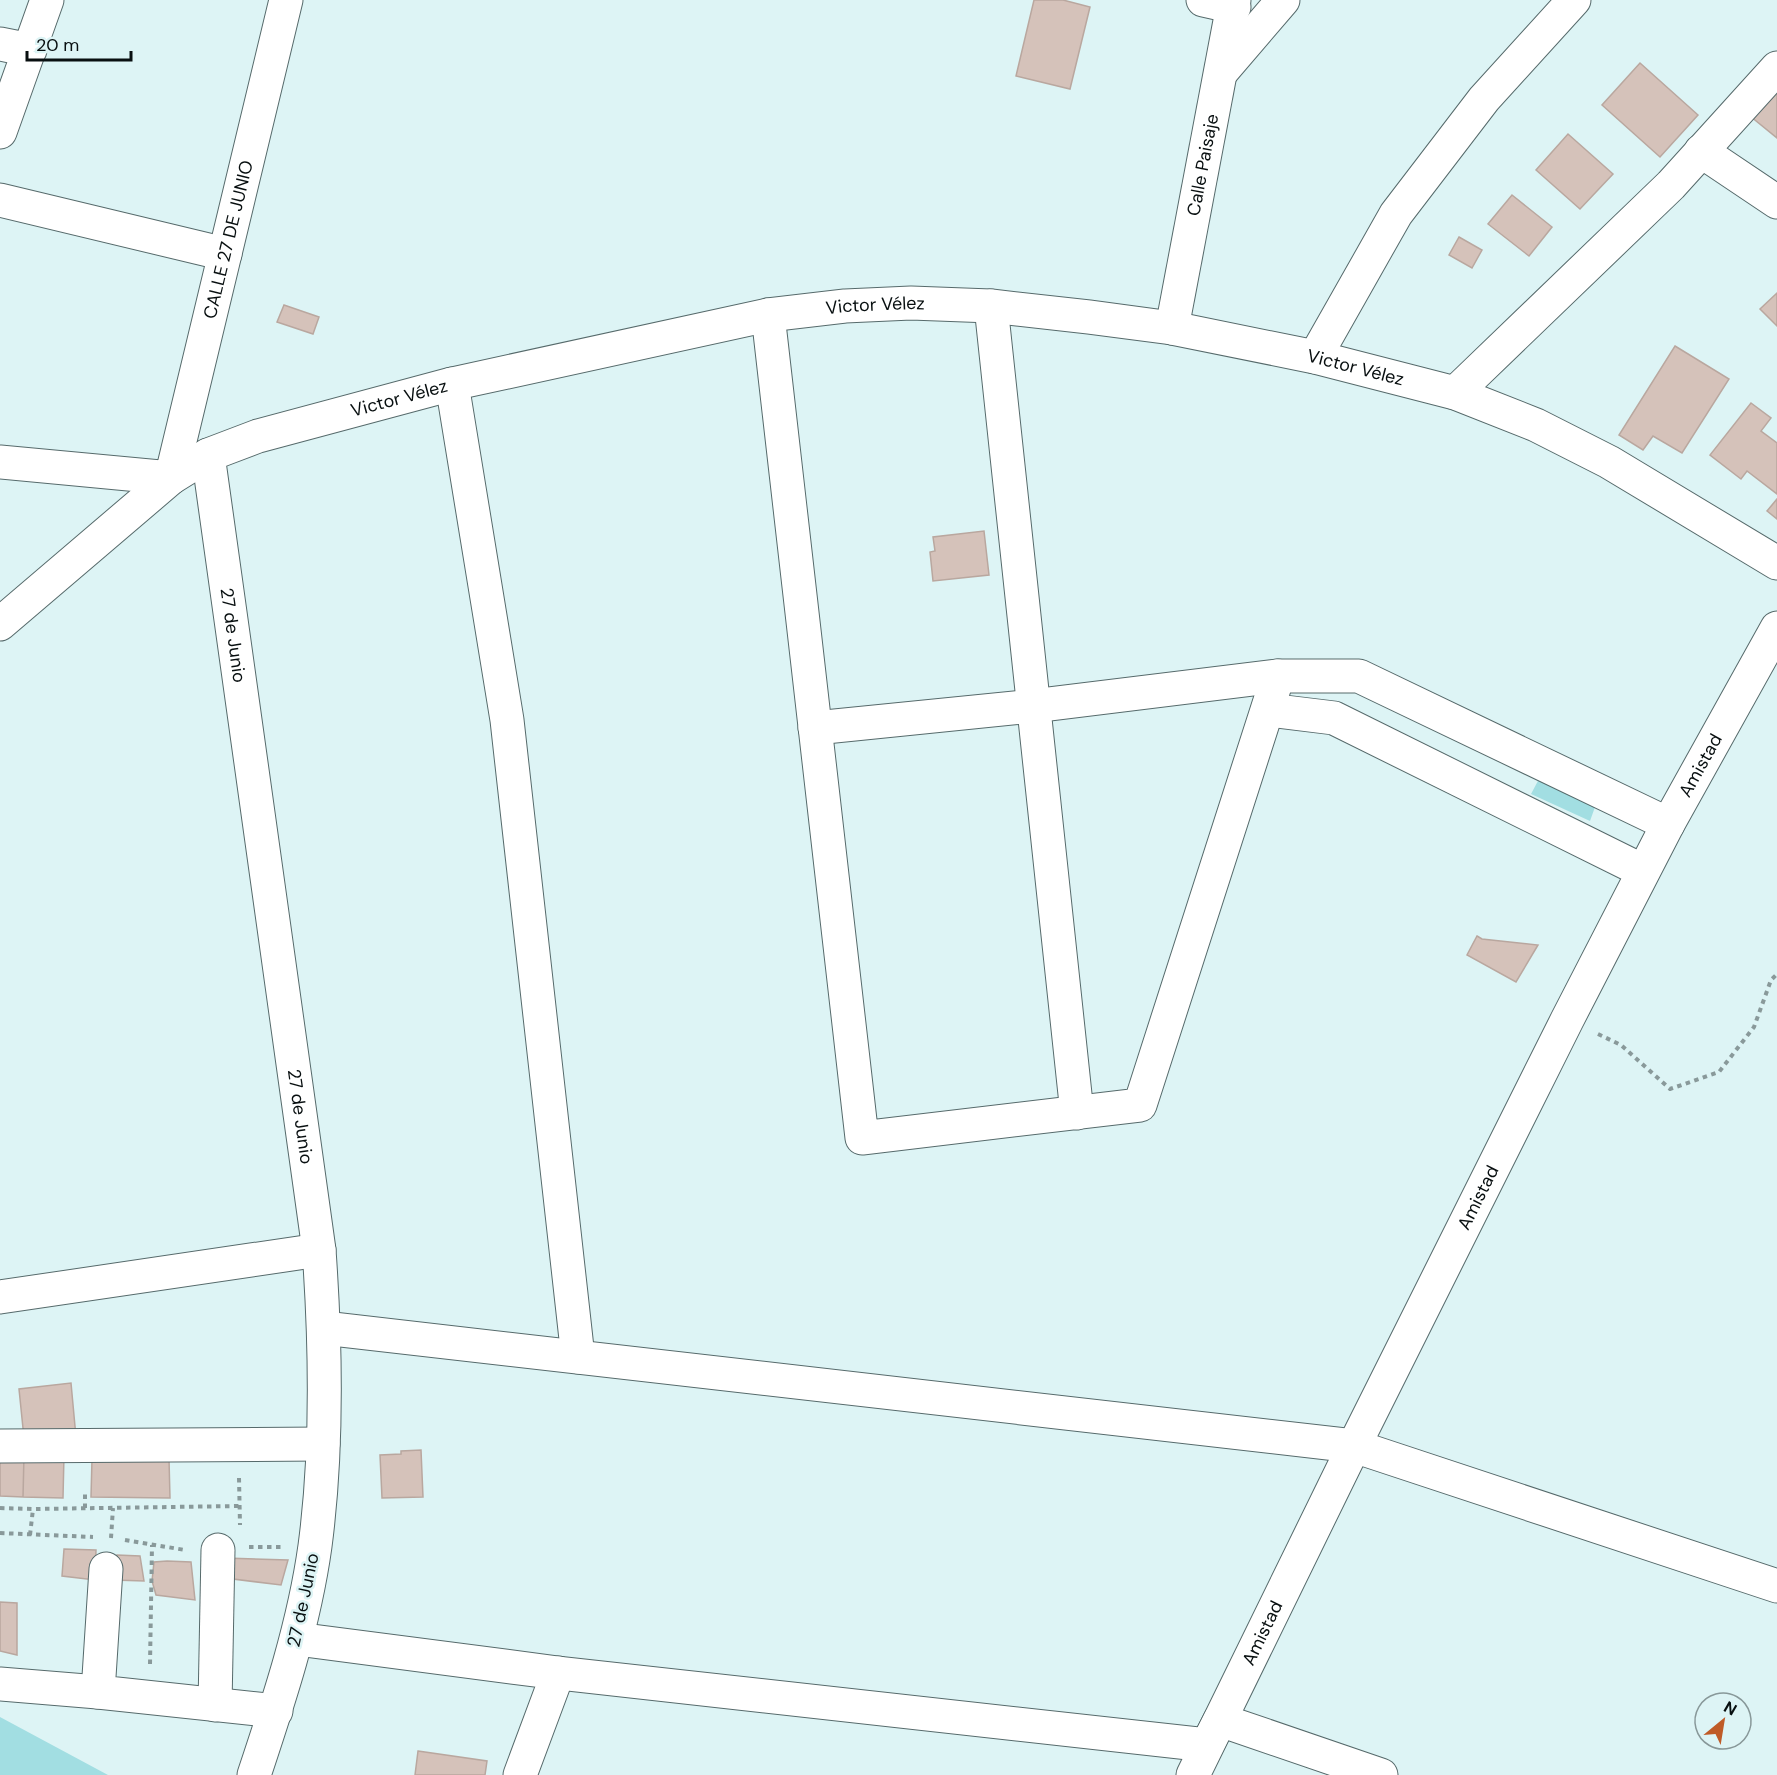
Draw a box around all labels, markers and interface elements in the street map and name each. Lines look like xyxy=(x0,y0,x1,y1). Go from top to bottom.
scale bar xyxy=(27,24,130,62)
text: 20 m xyxy=(36,33,79,57)
street label: Calle Paisaje xyxy=(1181,112,1224,218)
street label: CALLE 27 DE JUNIO xyxy=(198,158,259,321)
street label: Victor Vélez xyxy=(825,291,925,320)
street label: Victor Vélez xyxy=(1305,344,1407,391)
street label: Victor Vélez xyxy=(348,374,450,423)
street label: 27 de Junio xyxy=(215,586,252,684)
street label: Amistad xyxy=(1673,729,1728,802)
street label: 27 de Junio xyxy=(282,1068,319,1166)
street label: Amistad xyxy=(1452,1161,1504,1234)
street label: 27 de Junio xyxy=(281,1551,325,1649)
street label: Amistad xyxy=(1236,1597,1288,1669)
north arrow xyxy=(1693,1691,1753,1751)
text: N xyxy=(1720,1696,1741,1720)

